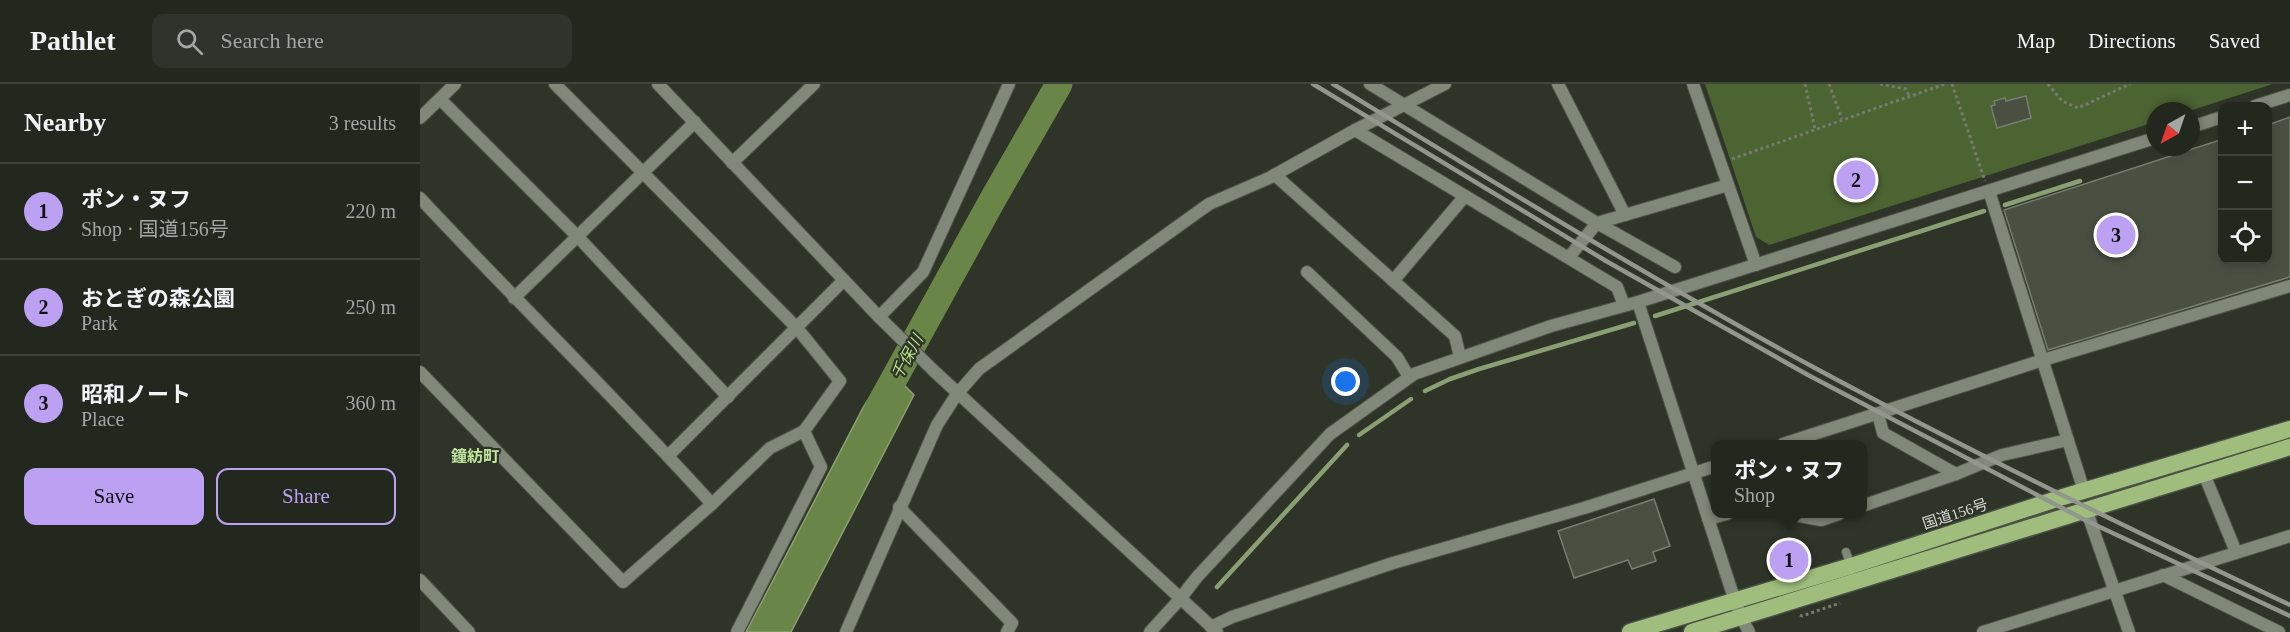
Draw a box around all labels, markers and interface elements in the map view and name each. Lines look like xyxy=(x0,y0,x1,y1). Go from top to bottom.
search box xyxy=(152,14,572,68)
text: Pathlet xyxy=(30,25,116,56)
icon: search xyxy=(173,25,206,58)
text: Search here xyxy=(221,28,324,53)
text: Map xyxy=(2017,29,2055,53)
text: Directions xyxy=(2088,29,2176,53)
text: Saved xyxy=(2209,29,2260,53)
north arrow xyxy=(2146,102,2200,156)
map controls xyxy=(2218,102,2272,264)
button: + xyxy=(2218,102,2272,156)
text: Nearby xyxy=(24,108,106,137)
text: 3 results xyxy=(329,112,396,134)
button: − xyxy=(2218,156,2272,210)
pin: 2 xyxy=(1836,158,1876,202)
text: ポン・ヌフ xyxy=(81,187,191,212)
text: 1 xyxy=(39,200,49,222)
text: 220 m xyxy=(345,200,396,222)
button: locate xyxy=(2218,210,2272,264)
pin: 3 xyxy=(2096,212,2136,258)
text: Shop · 国道156号 xyxy=(81,218,229,240)
text: おとぎの森公園 xyxy=(81,286,235,311)
text: 2 xyxy=(39,296,49,318)
text: 250 m xyxy=(345,296,396,318)
text: Park xyxy=(81,312,118,334)
water label: 千保川 xyxy=(888,330,927,382)
your location xyxy=(1331,367,1360,396)
text: 昭和ノート xyxy=(81,382,191,407)
text: 3 xyxy=(39,392,49,414)
text: 360 m xyxy=(345,392,396,414)
text: Place xyxy=(81,408,124,430)
popup xyxy=(1711,440,1867,518)
district label: 鐘紡町 xyxy=(451,447,499,465)
text: ポン・ヌフ xyxy=(1734,458,1844,483)
button: Save xyxy=(24,468,204,525)
button: Share xyxy=(216,468,396,525)
text: Shop xyxy=(1734,484,1775,506)
street label: 国道156号 xyxy=(1920,496,1990,532)
pin: 1 xyxy=(1770,538,1808,582)

